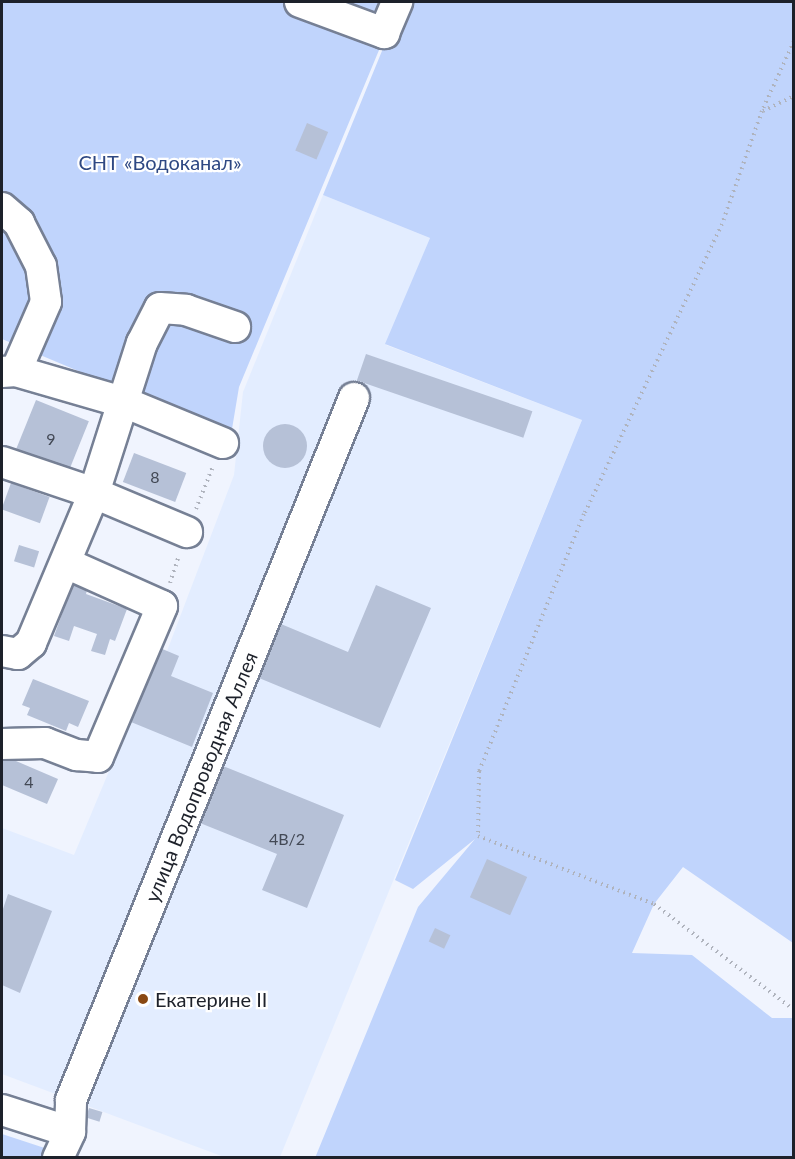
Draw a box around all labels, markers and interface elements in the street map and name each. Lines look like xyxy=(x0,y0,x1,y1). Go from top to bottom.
park label: СНТ «Водоканал» xyxy=(78,150,242,174)
house number: 9 xyxy=(46,429,56,449)
house number: 8 xyxy=(150,467,160,487)
street label: улица Водопроводная Аллея xyxy=(140,648,262,906)
house number: 4 xyxy=(24,772,34,792)
house number: 4В/2 xyxy=(269,829,305,849)
place label: Екатерине II xyxy=(155,987,267,1011)
marker: Екатерине II xyxy=(136,992,150,1006)

